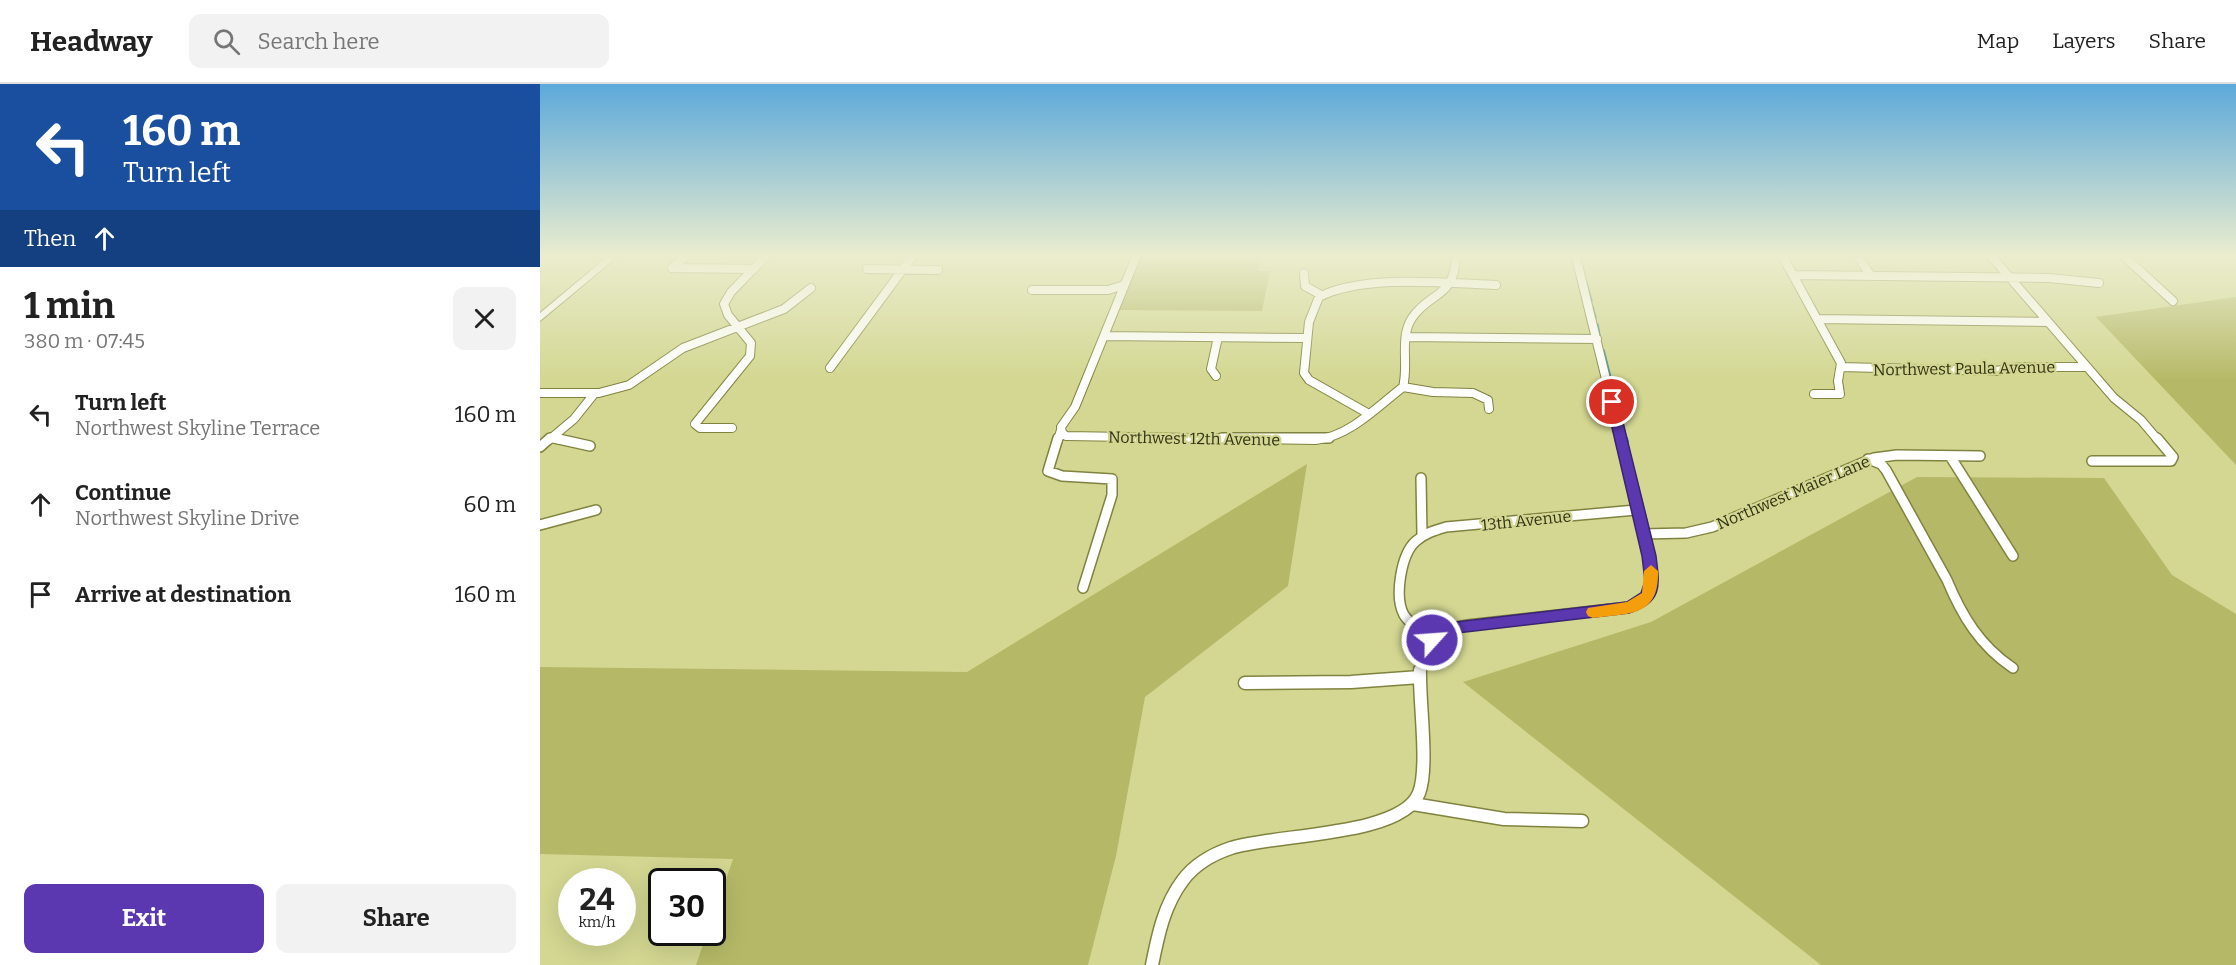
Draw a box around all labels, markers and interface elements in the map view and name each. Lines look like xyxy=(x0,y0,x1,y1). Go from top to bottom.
search box xyxy=(189,14,609,68)
text: Headway xyxy=(30,25,153,58)
icon: search xyxy=(210,25,243,58)
text: Search here xyxy=(258,28,380,55)
text: Map xyxy=(1977,28,2019,54)
text: Layers xyxy=(2052,28,2116,54)
text: Share xyxy=(2149,28,2206,54)
text: 160 m xyxy=(123,106,240,156)
icon: left xyxy=(24,108,102,186)
text: Turn left xyxy=(123,157,231,189)
icon: ahead xyxy=(88,222,121,255)
text: Then xyxy=(24,225,76,252)
text: 1 min xyxy=(24,284,115,328)
button: close xyxy=(453,287,516,350)
text: 380 m · 07:45 xyxy=(24,329,145,353)
street label: Northwest Paula Avenue xyxy=(1873,357,2055,380)
pin xyxy=(1586,376,1637,427)
icon: arrive xyxy=(1595,385,1628,418)
text: Turn left xyxy=(75,389,167,416)
icon: left xyxy=(24,398,57,431)
text: 160 m xyxy=(455,401,516,428)
text: Northwest Skyline Terrace xyxy=(75,416,320,440)
street label: Northwest 12th Avenue xyxy=(1108,428,1280,449)
street label: Northwest Maier Lane xyxy=(1714,452,1873,533)
text: Continue xyxy=(75,479,171,506)
icon: ahead xyxy=(24,488,57,521)
text: 60 m xyxy=(464,491,516,518)
text: Northwest Skyline Drive xyxy=(75,506,299,530)
street label: 13th Avenue xyxy=(1480,506,1572,535)
icon: arrive xyxy=(24,578,57,611)
text: Arrive at destination xyxy=(75,581,291,608)
text: 160 m xyxy=(455,581,516,608)
position arrow xyxy=(1400,608,1464,672)
speed limit sign: 30 xyxy=(648,868,726,946)
text: 24 xyxy=(579,882,615,918)
button: Exit xyxy=(24,884,264,953)
button: Share xyxy=(276,884,516,953)
text: km/h xyxy=(578,913,616,931)

